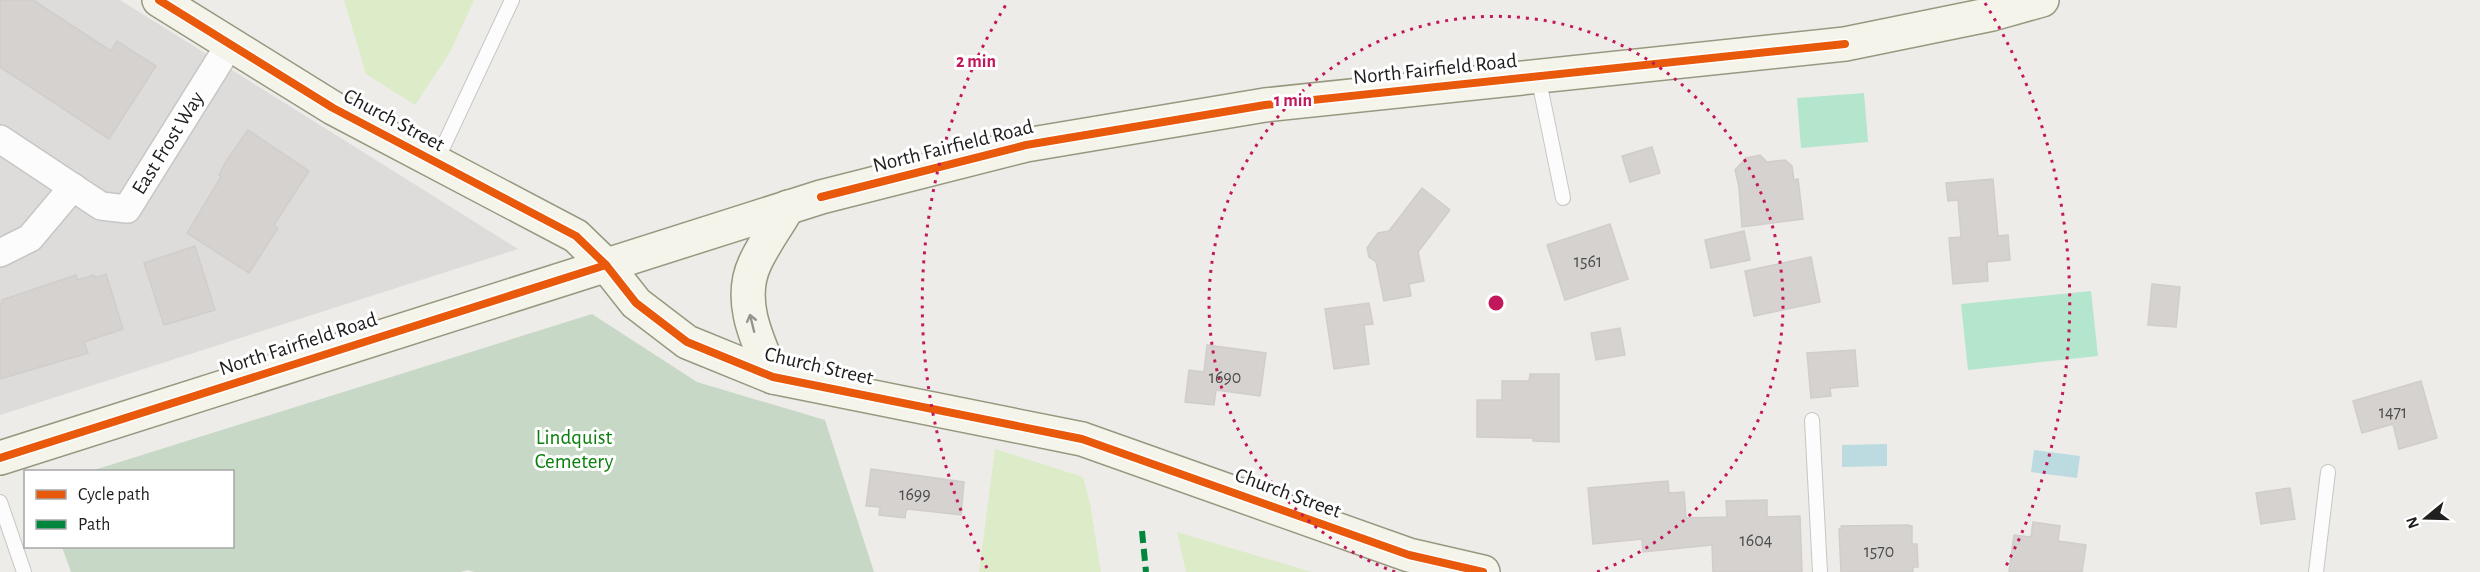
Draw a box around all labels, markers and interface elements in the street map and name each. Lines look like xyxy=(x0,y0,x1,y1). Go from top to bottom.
street label: North Fairfield Road xyxy=(1352,50,1518,88)
text: 2 min xyxy=(956,53,996,71)
street label: Church Street xyxy=(340,85,448,155)
street label: East Frost Way xyxy=(128,88,208,198)
text: 1 min xyxy=(1274,92,1312,110)
street label: North Fairfield Road xyxy=(871,116,1036,176)
house number: 1561 xyxy=(1574,253,1602,271)
centre of rings xyxy=(1486,293,1506,313)
street label: North Fairfield Road xyxy=(216,309,380,379)
one-way arrow xyxy=(745,314,757,333)
street label: Church Street xyxy=(763,343,876,389)
house number: 1690 xyxy=(1209,369,1241,387)
house number: 1471 xyxy=(2379,404,2407,422)
park label: Lindquist Cemetery xyxy=(535,427,613,472)
street label: Church Street xyxy=(1232,464,1344,522)
legend xyxy=(24,470,234,548)
text: Cycle path xyxy=(78,486,150,504)
house number: 1699 xyxy=(899,486,931,504)
north arrow xyxy=(2396,488,2456,548)
text: N xyxy=(2403,515,2422,530)
text: Path xyxy=(78,516,110,534)
house number: 1604 xyxy=(1740,532,1773,550)
house number: 1570 xyxy=(1864,543,1894,561)

